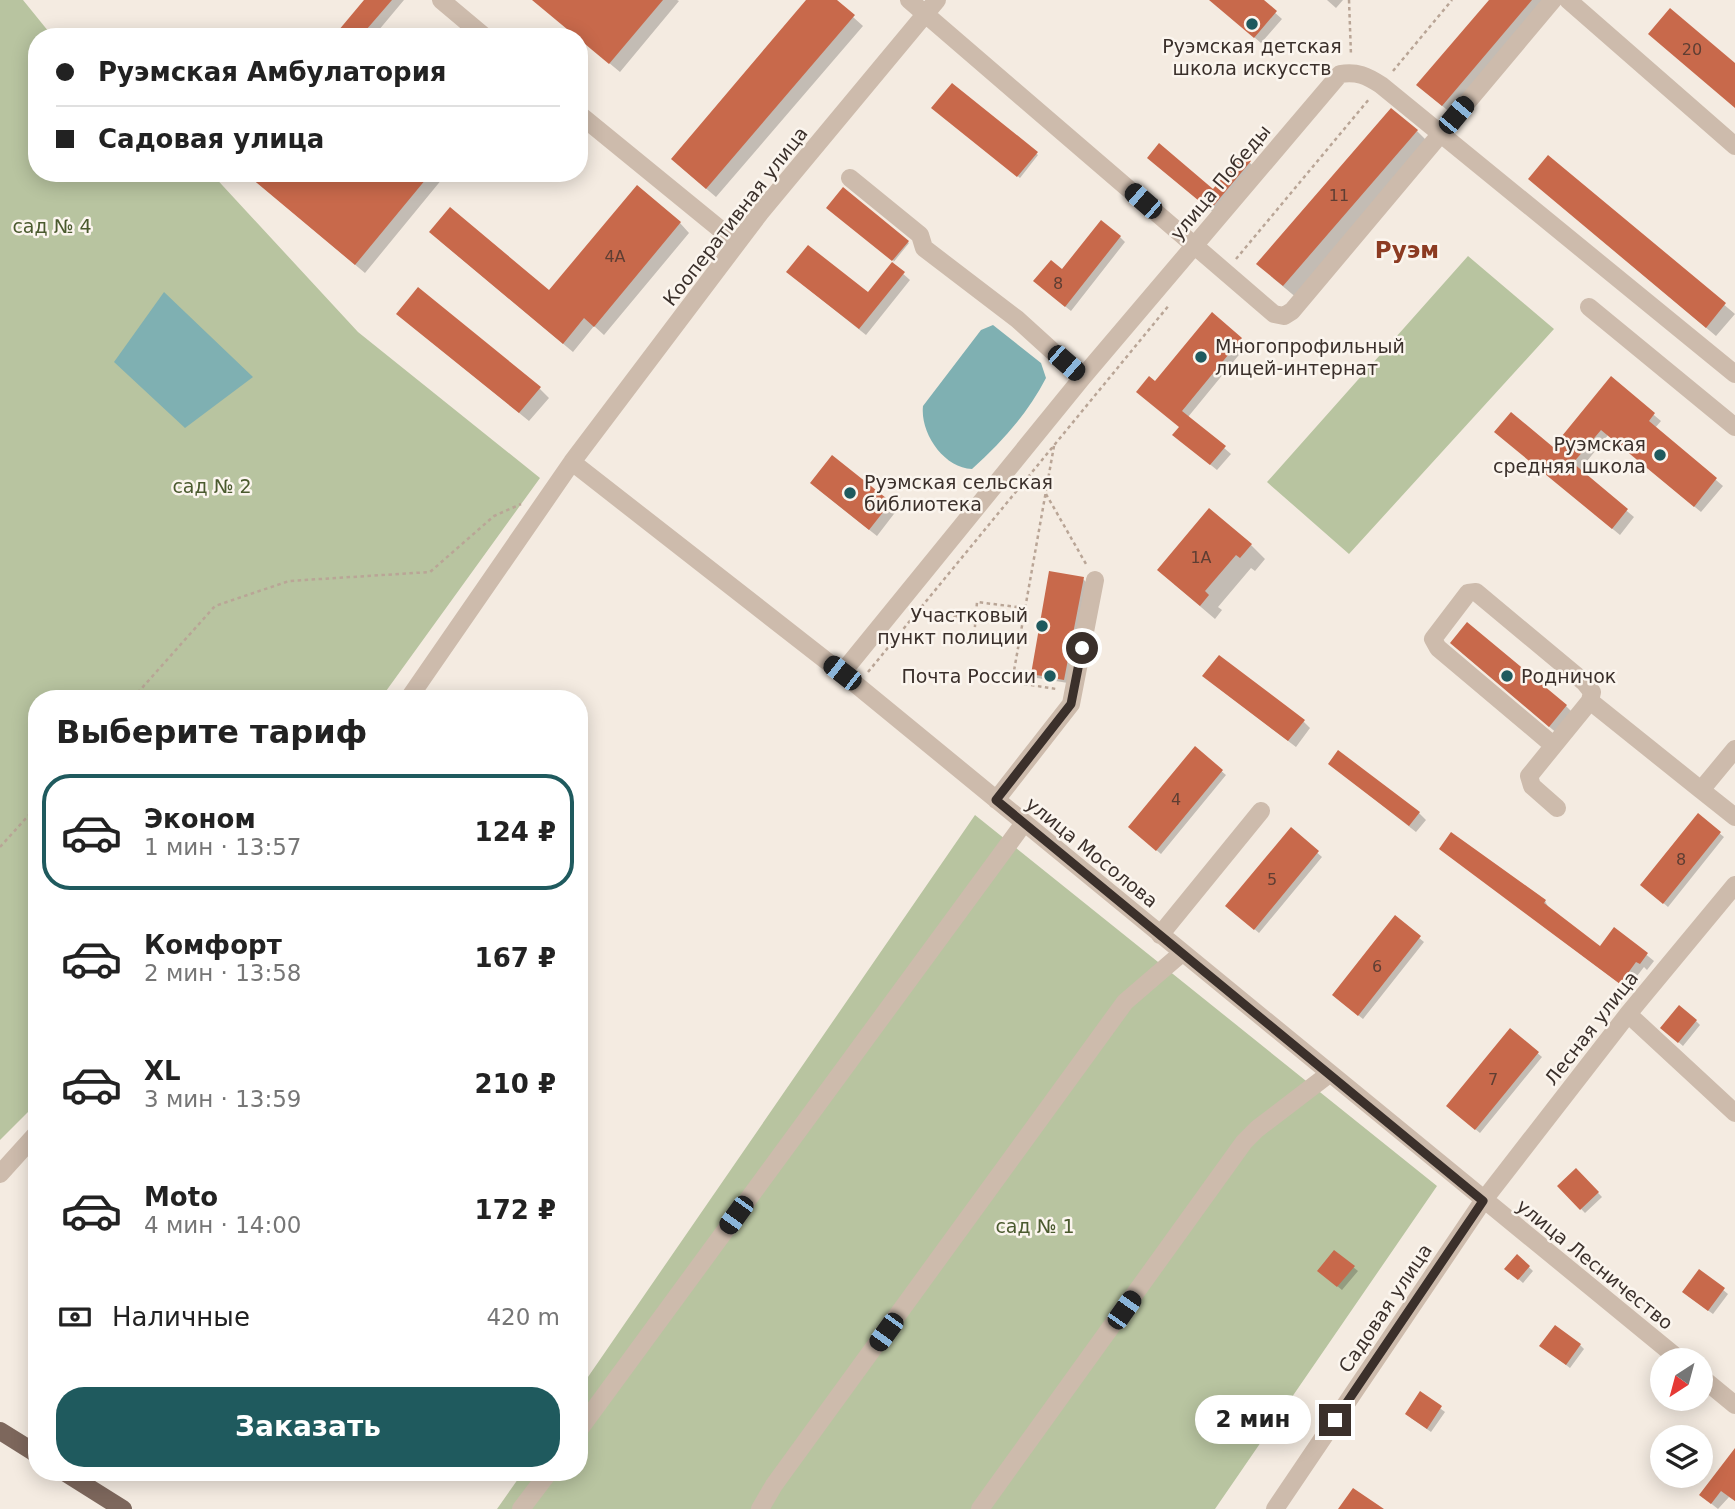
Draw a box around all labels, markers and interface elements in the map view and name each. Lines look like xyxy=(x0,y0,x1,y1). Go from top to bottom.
marker: Руэмская детская школа искусств xyxy=(1244,16,1260,32)
place label: Руэмская детская школа искусств xyxy=(1162,35,1342,79)
house number: 20 xyxy=(1682,40,1702,59)
text: Руэмская Амбулатория xyxy=(98,57,447,87)
car xyxy=(1435,92,1478,138)
street label: улица Победы xyxy=(1165,120,1275,244)
street label: Кооперативная улица xyxy=(658,122,812,310)
text: Садовая улица xyxy=(98,124,324,154)
car xyxy=(1121,179,1166,223)
house number: 11 xyxy=(1329,186,1349,205)
park label: сад № 4 xyxy=(12,215,92,237)
district label: Руэм xyxy=(1375,237,1439,263)
house number: 4А xyxy=(604,247,626,266)
house number: 8 xyxy=(1053,274,1063,293)
place label: Многопрофильный лицей-интернат xyxy=(1215,335,1405,379)
car xyxy=(1044,341,1089,385)
marker: Многопрофильный лицей-интернат xyxy=(1193,349,1209,365)
place label: Руэмская средняя школа xyxy=(1493,433,1646,477)
marker: Руэмская средняя школа xyxy=(1652,447,1668,463)
place label: Руэмская сельская библиотека xyxy=(864,471,1053,515)
park label: сад № 2 xyxy=(172,475,252,497)
marker: Руэмская сельская библиотека xyxy=(842,485,858,501)
house number: 1А xyxy=(1190,548,1212,567)
place label: Участковый пункт полиции xyxy=(877,604,1028,648)
marker: Участковый пункт полиции xyxy=(1034,618,1050,634)
route start xyxy=(1066,632,1098,664)
car xyxy=(819,652,866,694)
place label: Почта России xyxy=(901,665,1036,687)
place label: Родничок xyxy=(1521,665,1616,687)
marker: Почта России xyxy=(1042,668,1058,684)
marker: Родничок xyxy=(1499,668,1515,684)
text: Выберите тариф xyxy=(56,713,367,751)
house number: 4 xyxy=(1171,790,1181,809)
street label: улица Мосолова xyxy=(1022,792,1162,912)
icon: car xyxy=(60,801,123,864)
text: Эконом xyxy=(144,804,256,834)
text: 124 ₽ xyxy=(475,817,556,847)
text: 1 мин · 13:57 xyxy=(144,834,302,860)
house number: 8 xyxy=(1676,850,1686,869)
house number: 5 xyxy=(1267,870,1277,889)
icon: car xyxy=(60,927,123,990)
text: Комфорт xyxy=(144,930,282,960)
text: 167 ₽ xyxy=(475,943,556,973)
house number: 6 xyxy=(1372,957,1382,976)
text: 2 мин · 13:58 xyxy=(144,960,302,986)
street label: Лесная улица xyxy=(1540,967,1642,1089)
icon: car xyxy=(60,1053,123,1116)
text: XL xyxy=(144,1056,181,1086)
text: 210 ₽ xyxy=(475,1069,556,1099)
house number: 7 xyxy=(1488,1070,1498,1089)
text: 3 мин · 13:59 xyxy=(144,1086,302,1112)
icon: car xyxy=(60,1179,123,1242)
text: Moto xyxy=(144,1182,218,1212)
car xyxy=(716,1192,757,1238)
street label: улица Лесничество xyxy=(1512,1194,1678,1334)
text: 172 ₽ xyxy=(475,1195,556,1225)
text: 4 мин · 14:00 xyxy=(144,1212,302,1238)
park label: сад № 1 xyxy=(995,1215,1075,1237)
street label: Садовая улица xyxy=(1334,1240,1436,1376)
car xyxy=(1104,1287,1145,1333)
icon: cash xyxy=(56,1298,94,1336)
text: Наличные xyxy=(112,1302,250,1332)
text: 420 m xyxy=(486,1304,560,1330)
car xyxy=(866,1309,907,1355)
north arrow xyxy=(1650,1348,1713,1410)
map controls xyxy=(1650,1348,1713,1488)
button: Заказать xyxy=(56,1387,560,1467)
callout: 2 мин xyxy=(1195,1396,1310,1444)
route end xyxy=(1319,1404,1351,1436)
text: 2 мин xyxy=(1216,1406,1290,1432)
button: layers xyxy=(1650,1425,1713,1488)

